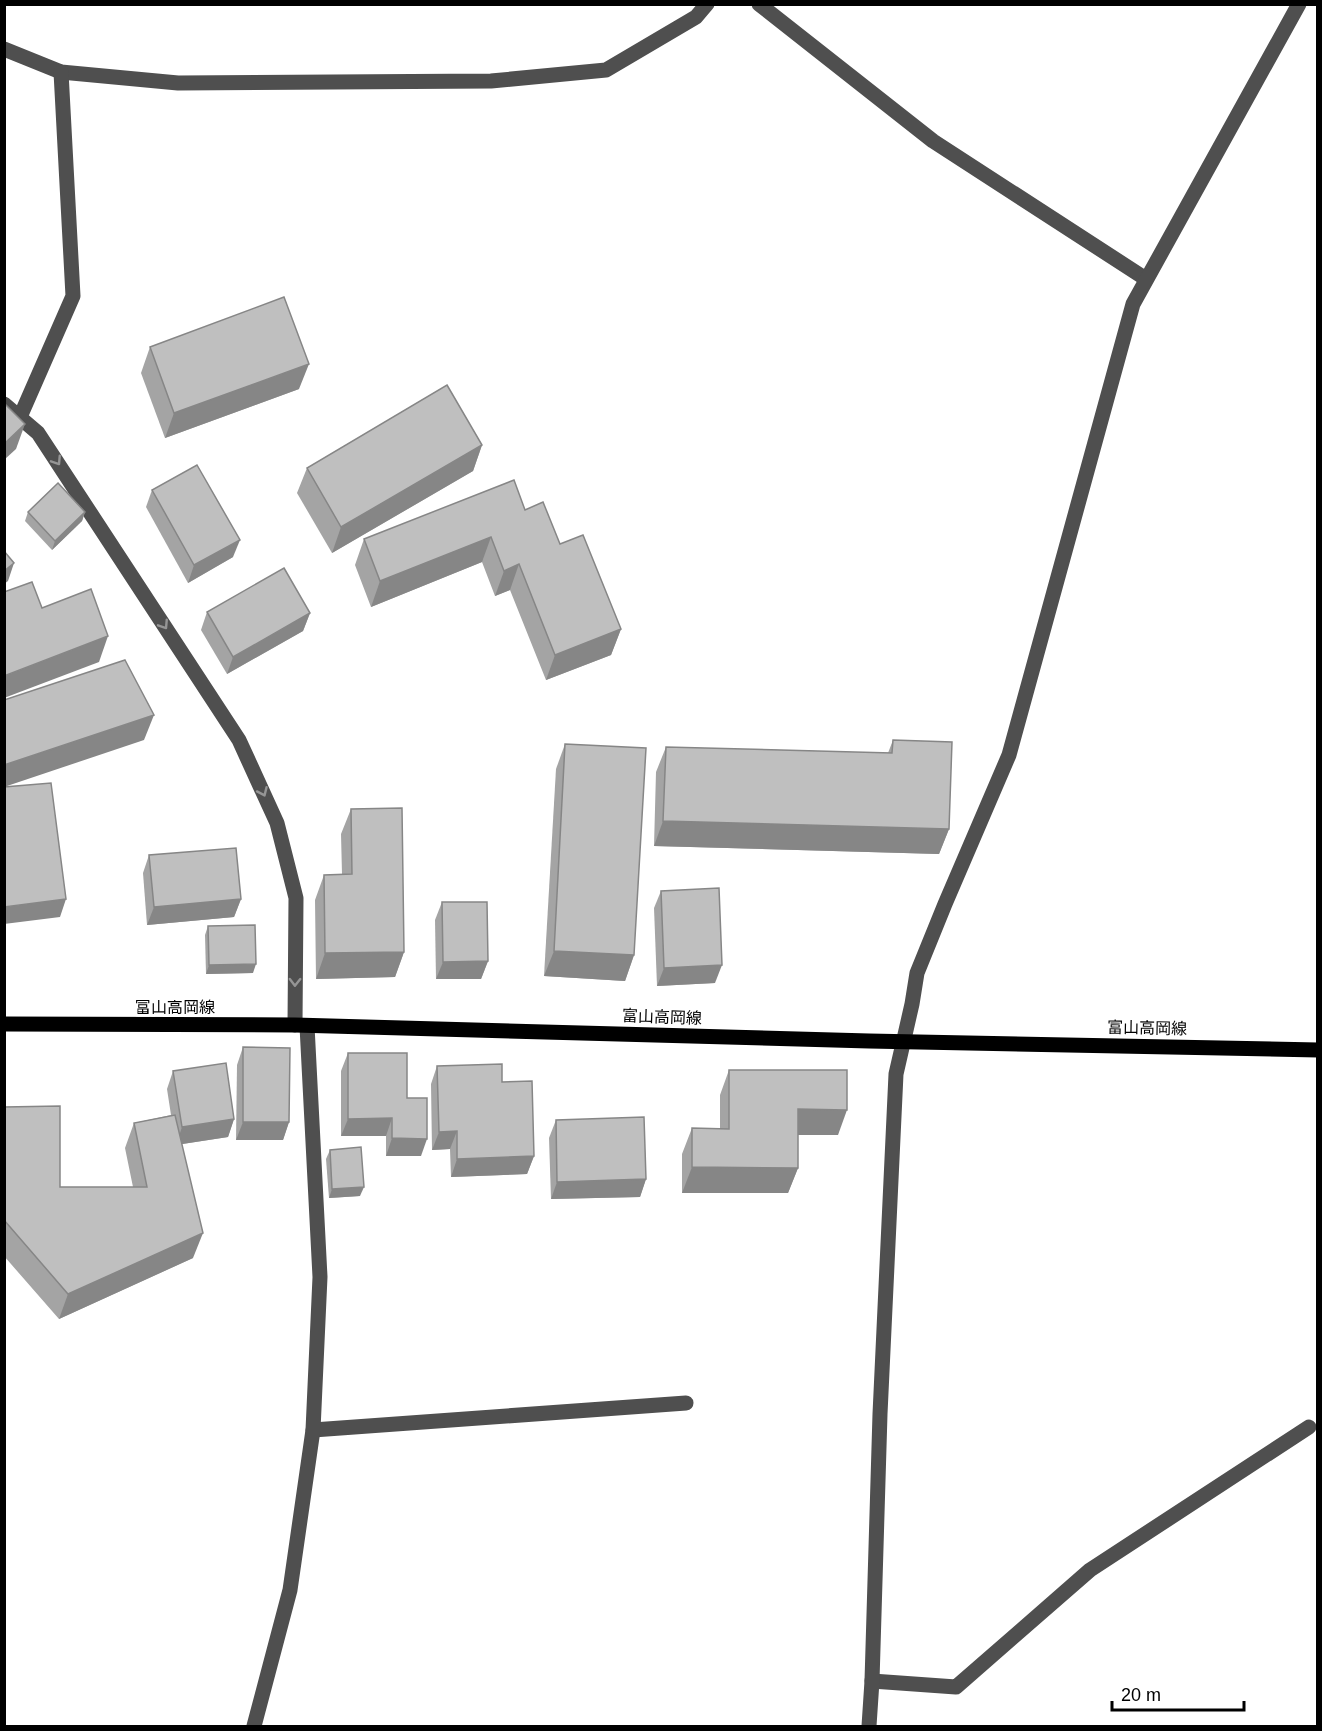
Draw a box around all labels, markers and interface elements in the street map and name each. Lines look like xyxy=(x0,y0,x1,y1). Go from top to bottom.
one-way arrow xyxy=(50,455,61,466)
one-way arrow xyxy=(156,619,168,629)
one-way arrow xyxy=(255,786,267,797)
one-way arrow xyxy=(289,977,301,986)
street label: 富山高岡線 xyxy=(135,999,215,1016)
street label: 富山高岡線 xyxy=(622,1007,702,1027)
street label: 富山高岡線 xyxy=(1107,1019,1187,1037)
scale bar xyxy=(1112,1674,1244,1712)
text: 20 m xyxy=(1121,1685,1161,1705)

